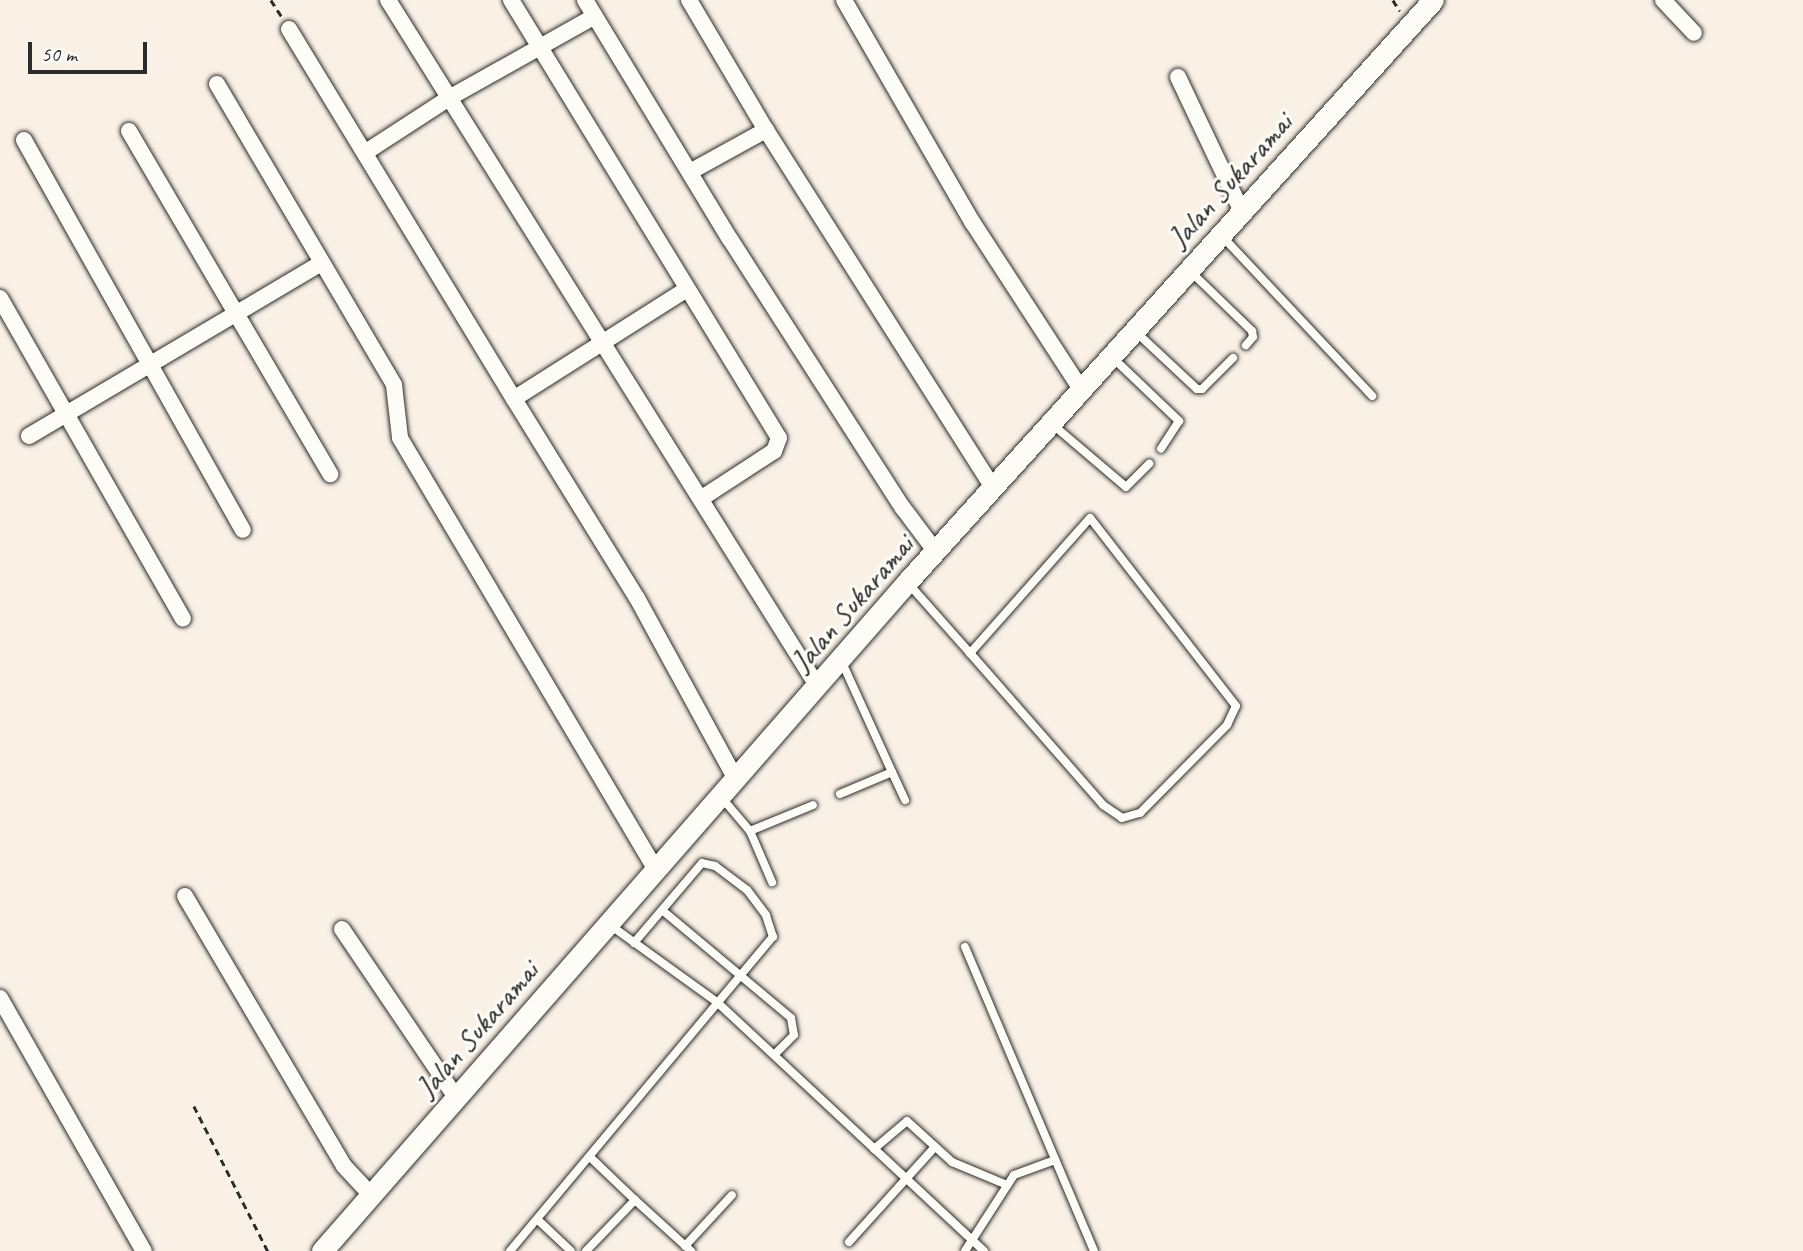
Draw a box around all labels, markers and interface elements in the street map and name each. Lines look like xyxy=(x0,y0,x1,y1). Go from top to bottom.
scale bar xyxy=(32,28,150,72)
text: 50 m xyxy=(41,41,77,67)
street label: Jalan Sukaramai xyxy=(1161,106,1299,254)
street label: Jalan Sukaramai xyxy=(784,528,920,678)
street label: Jalan Sukaramai xyxy=(409,954,545,1104)

